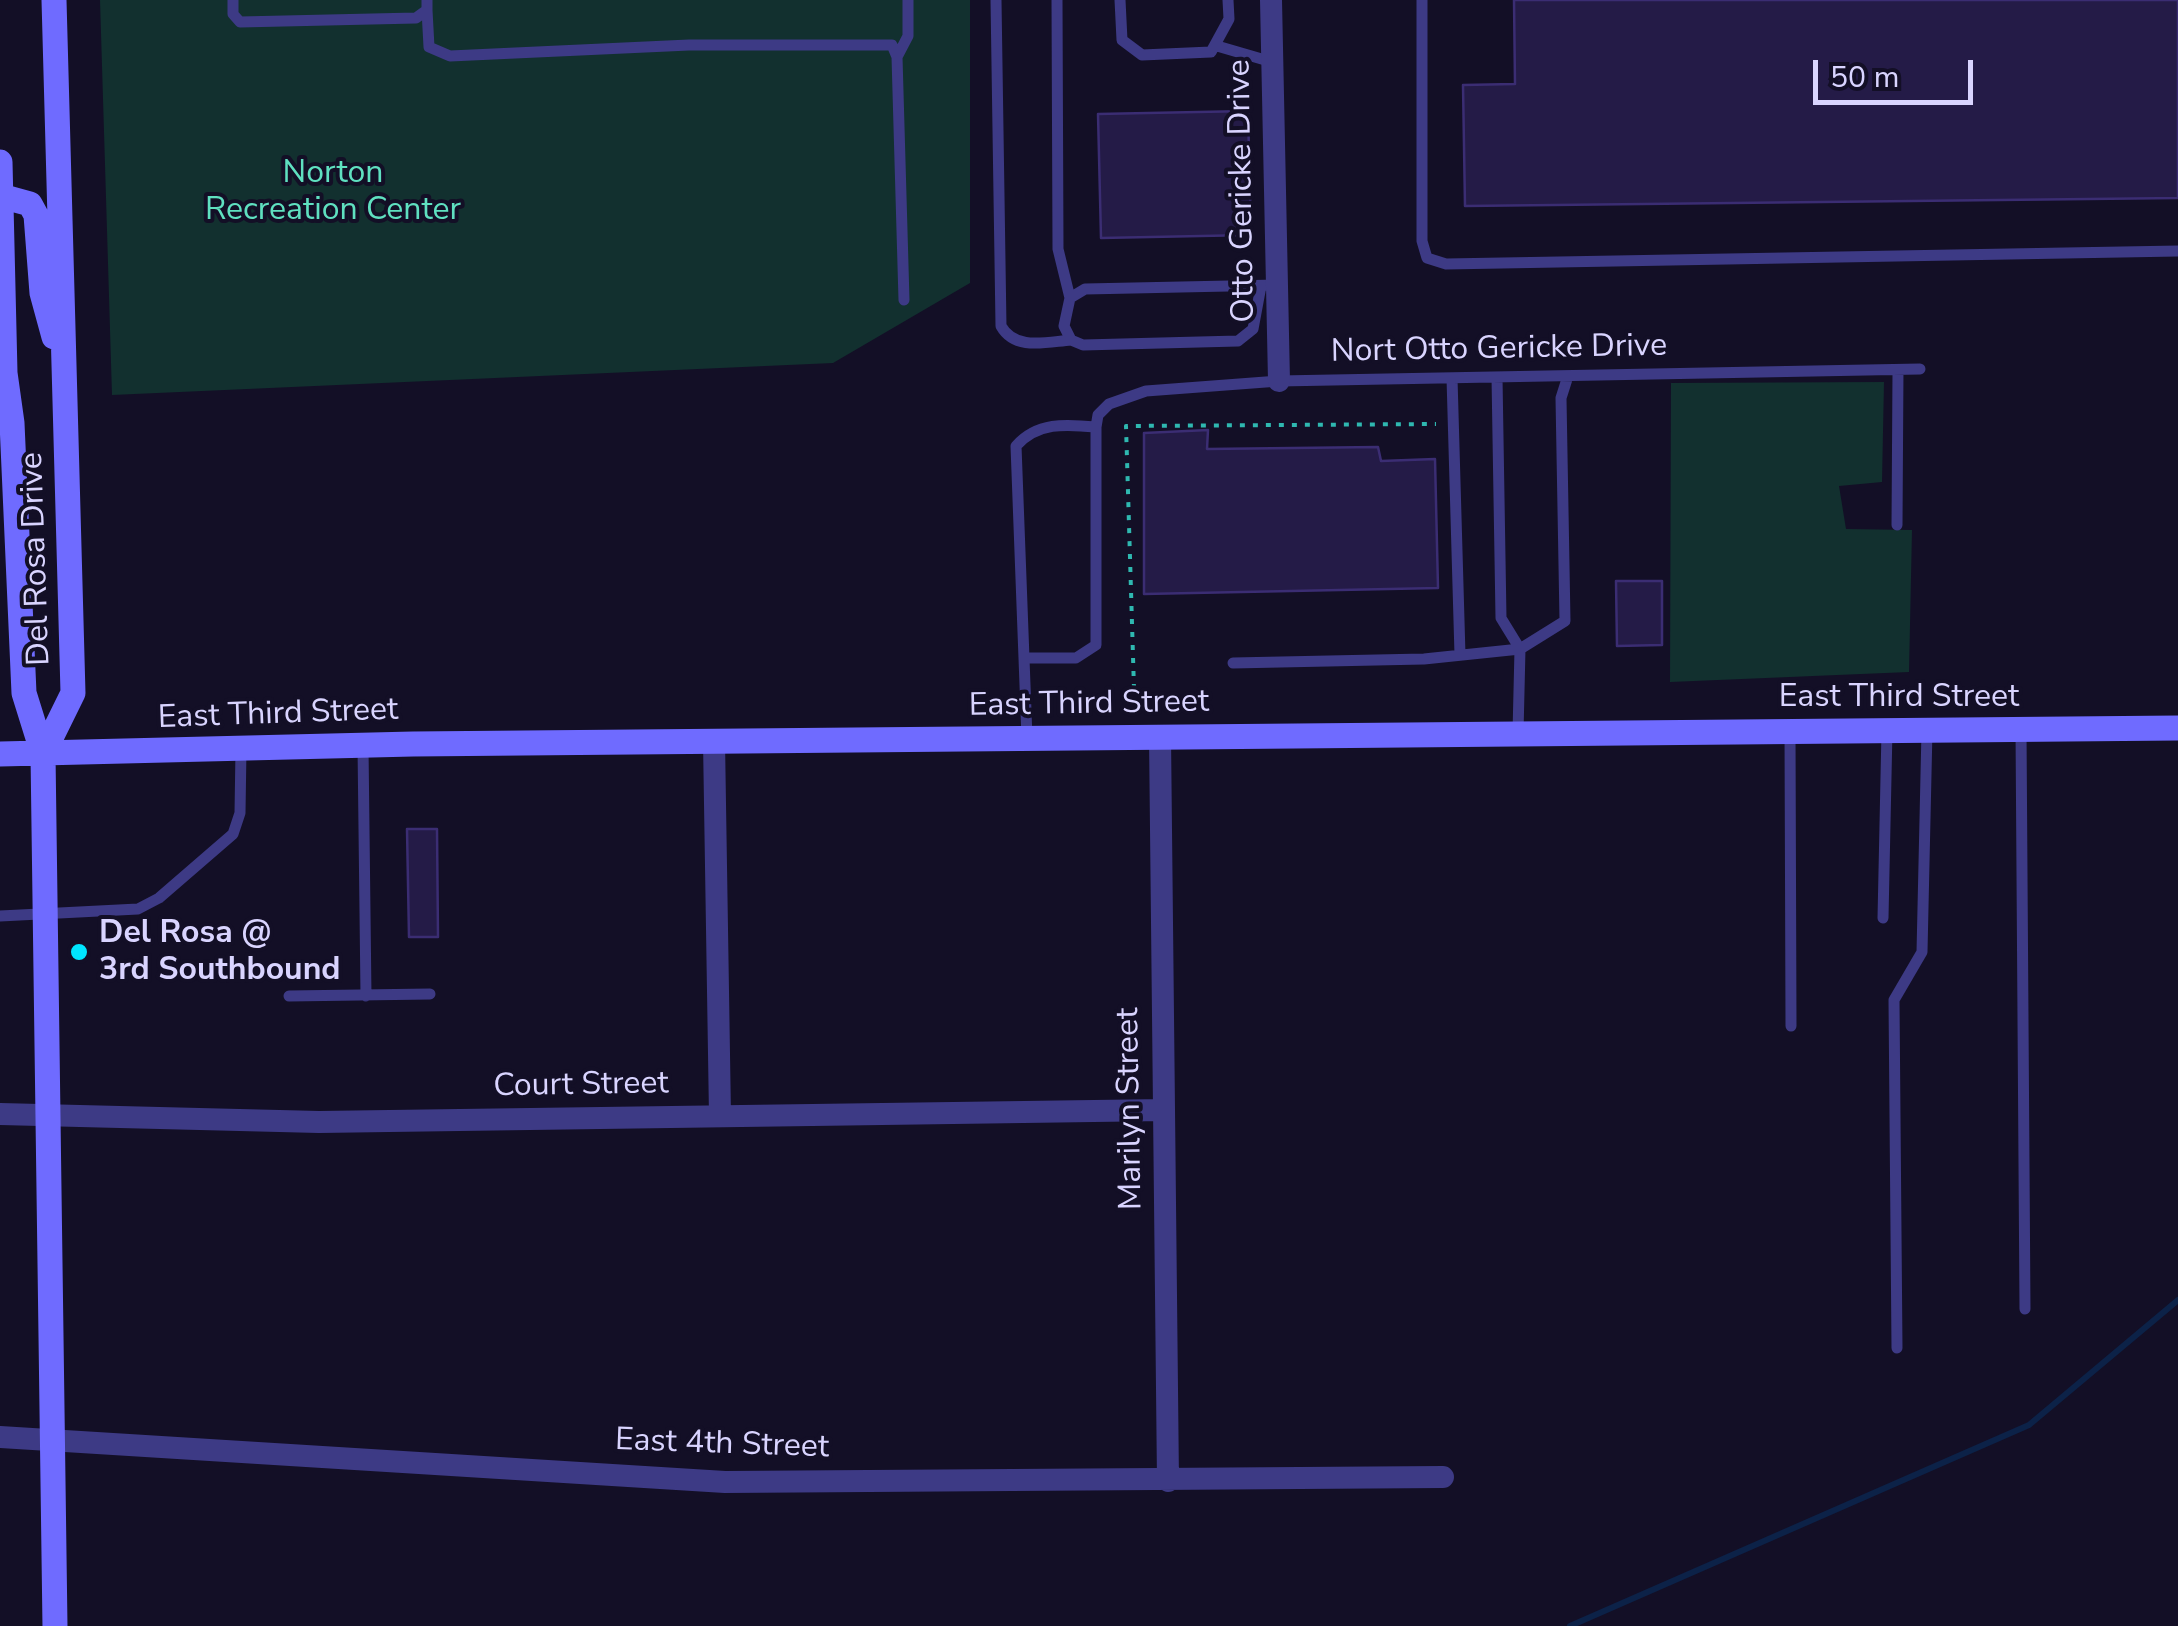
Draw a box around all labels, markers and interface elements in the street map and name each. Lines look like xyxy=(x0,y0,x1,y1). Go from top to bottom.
scale bar xyxy=(1818,40,1978,102)
text: 50 m xyxy=(1830,57,1899,98)
street label: Otto Gericke Drive xyxy=(1222,59,1264,323)
park label: Norton Recreation Center xyxy=(205,155,461,230)
street label: Nort Otto Gericke Drive xyxy=(1331,328,1667,372)
street label: Del Rosa Drive xyxy=(14,452,60,666)
street label: East Third Street xyxy=(1779,679,2019,717)
street label: East Third Street xyxy=(969,684,1209,726)
street label: East Third Street xyxy=(157,692,399,738)
place label: Del Rosa @ 3rd Southbound xyxy=(99,915,341,990)
marker: Del Rosa @ 3rd Southbound xyxy=(68,941,90,963)
street label: Marilyn Street xyxy=(1110,1007,1152,1211)
street label: Court Street xyxy=(493,1065,669,1107)
street label: East 4th Street xyxy=(614,1422,830,1468)

